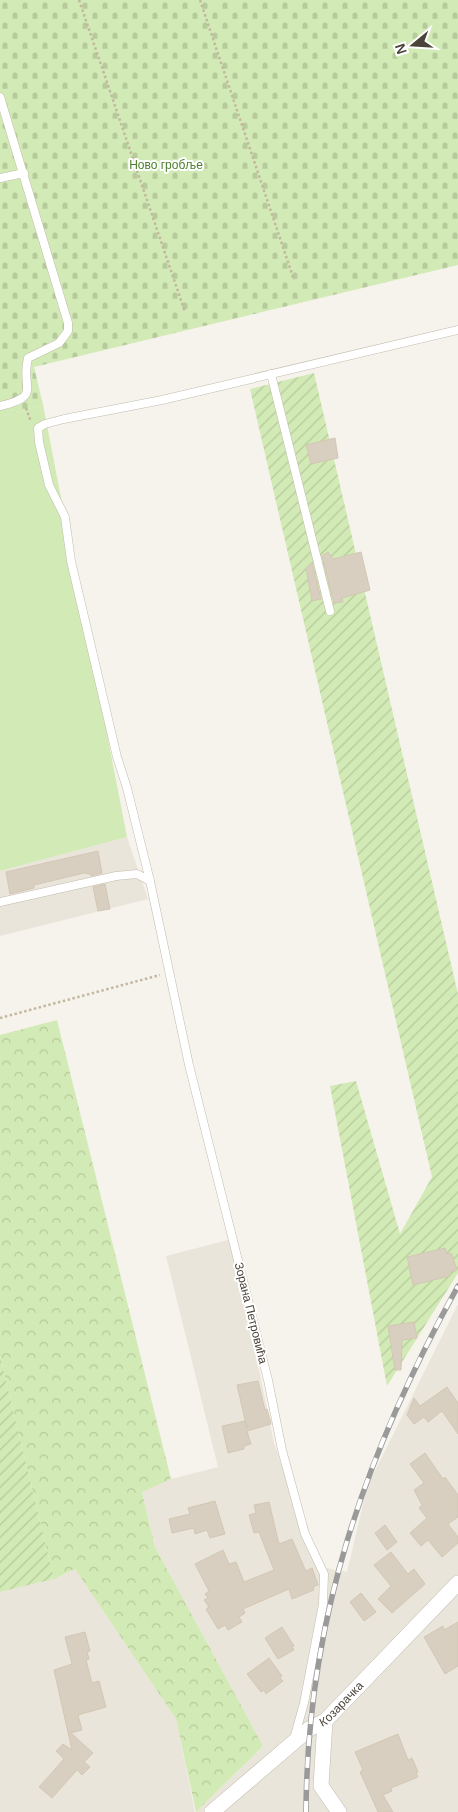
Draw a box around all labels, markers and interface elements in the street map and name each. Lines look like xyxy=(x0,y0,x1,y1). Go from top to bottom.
north arrow xyxy=(388,20,438,70)
text: N xyxy=(391,42,410,56)
park label: Ново гробље xyxy=(129,158,203,172)
street label: Зорана Петровића xyxy=(232,1261,270,1365)
street label: Козарачка xyxy=(317,1678,366,1730)

